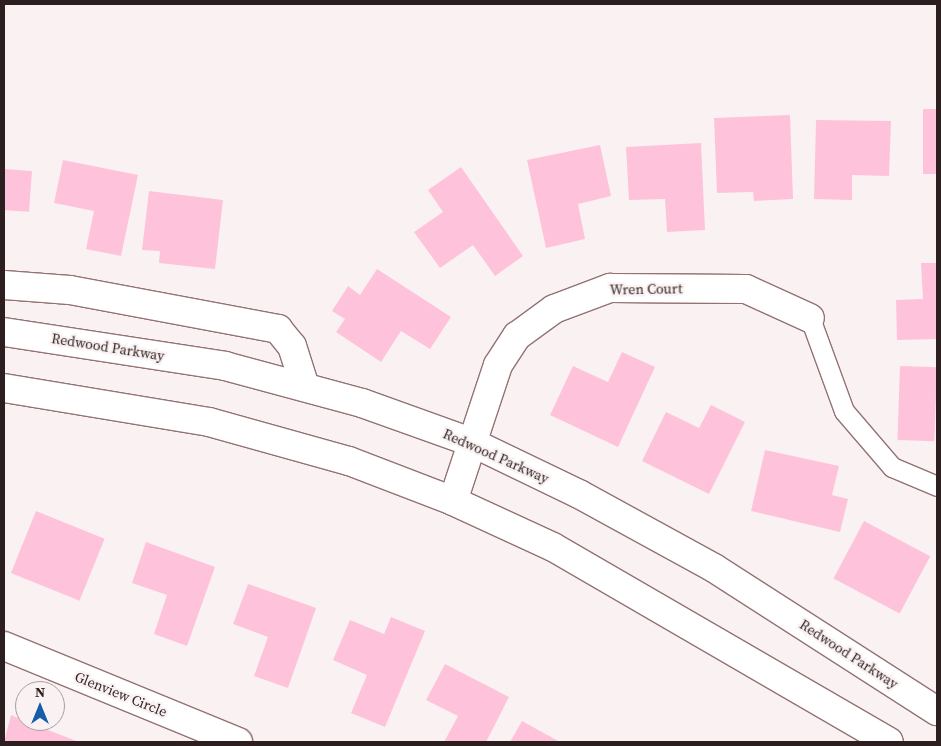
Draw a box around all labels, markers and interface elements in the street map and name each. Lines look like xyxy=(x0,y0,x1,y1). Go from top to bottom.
street label: Wren Court xyxy=(610,280,682,298)
street label: Redwood Parkway xyxy=(50,330,166,364)
street label: Redwood Parkway xyxy=(440,425,552,487)
street label: Redwood Parkway xyxy=(797,616,901,692)
street label: Glenview Circle xyxy=(72,668,170,720)
north arrow xyxy=(15,681,65,731)
text: N xyxy=(35,682,45,702)

